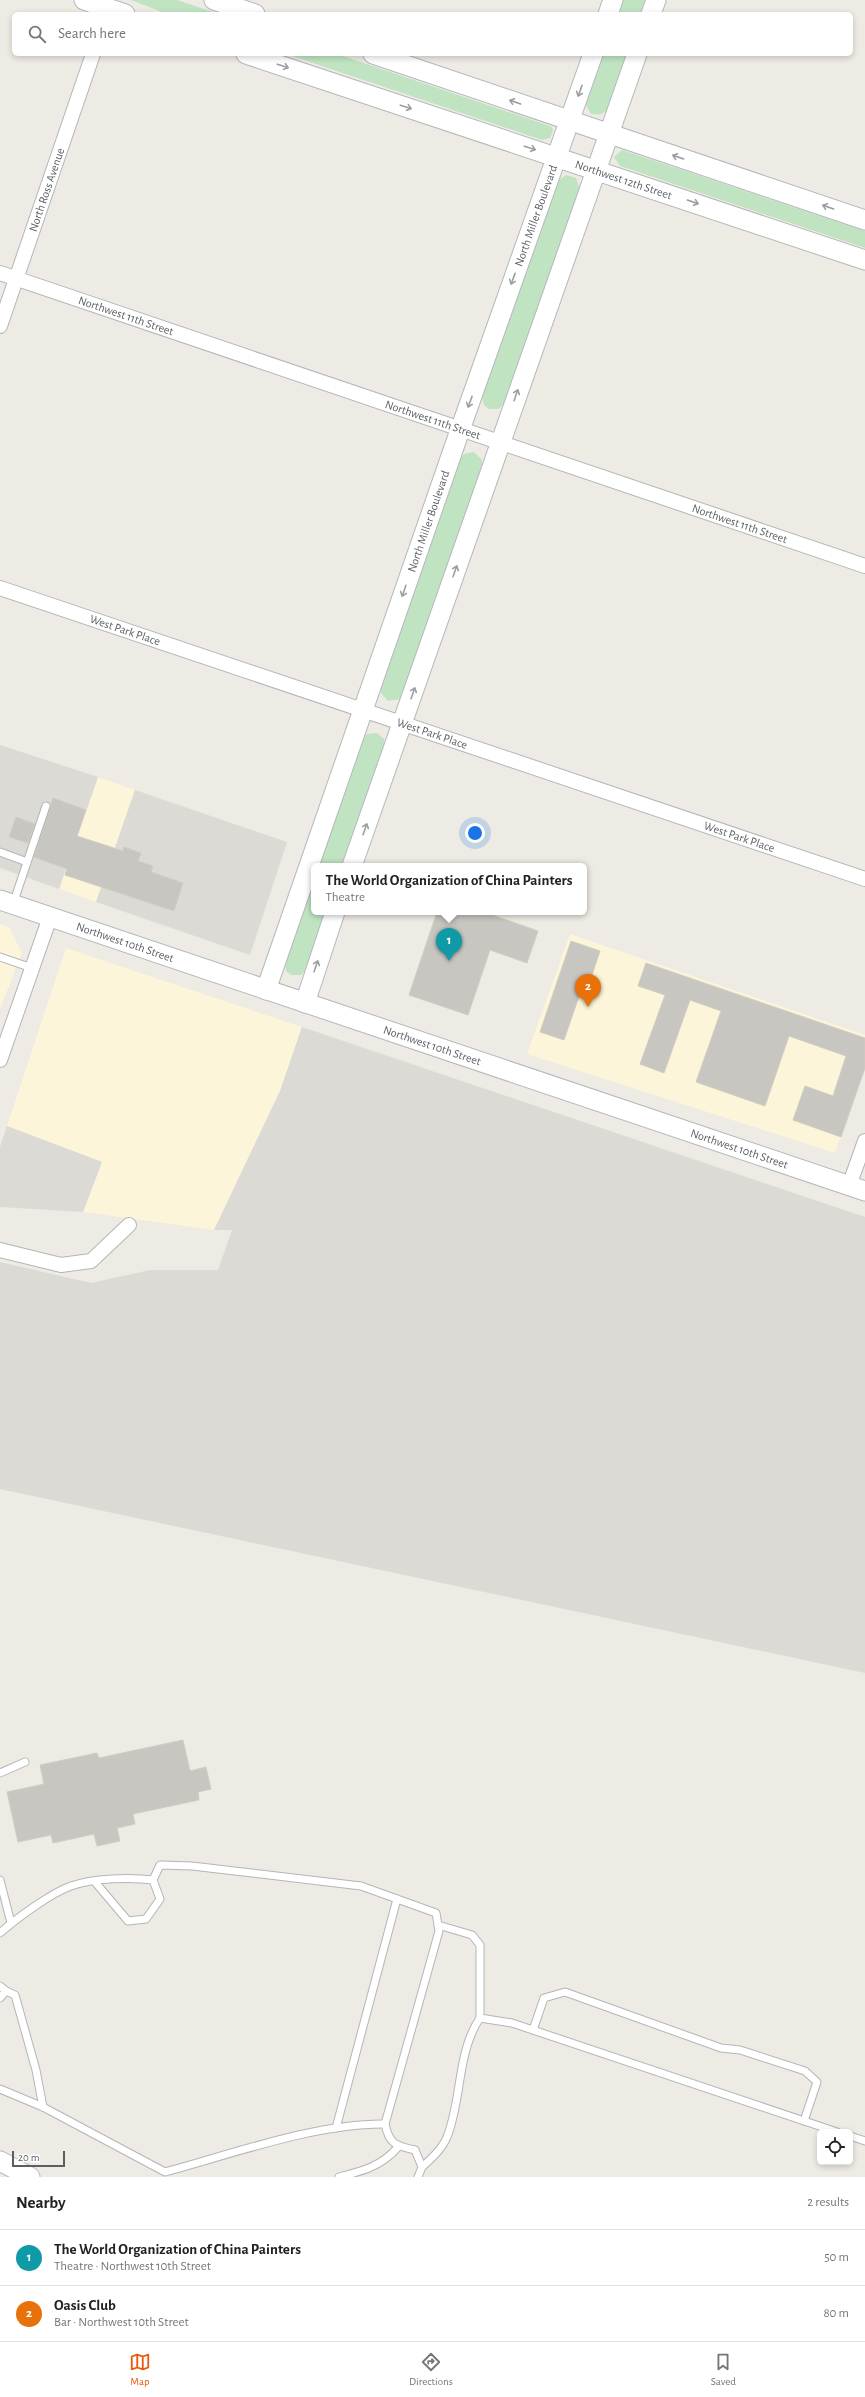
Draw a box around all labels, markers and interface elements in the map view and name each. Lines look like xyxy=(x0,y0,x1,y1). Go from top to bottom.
search box xyxy=(12,12,853,56)
icon: search xyxy=(26,23,48,45)
text: Search here xyxy=(58,26,126,41)
one-way arrow xyxy=(276,63,289,70)
one-way arrow xyxy=(576,84,584,96)
one-way arrow xyxy=(510,98,522,106)
one-way arrow xyxy=(400,104,413,111)
one-way arrow xyxy=(523,144,535,152)
street label: North Ross Avenue xyxy=(27,146,66,233)
one-way arrow xyxy=(673,152,685,160)
street label: Northwest 12th Street xyxy=(574,158,674,201)
street label: North Miller Boulevard xyxy=(512,163,559,268)
one-way arrow xyxy=(686,199,699,206)
one-way arrow xyxy=(822,203,834,211)
one-way arrow xyxy=(509,273,517,285)
street label: Northwest 11th Street xyxy=(77,294,175,337)
one-way arrow xyxy=(513,389,521,401)
one-way arrow xyxy=(466,395,473,408)
street label: Northwest 11th Street xyxy=(384,398,482,441)
street label: North Miller Boulevard xyxy=(405,469,452,574)
street label: Northwest 11th Street xyxy=(691,502,789,545)
one-way arrow xyxy=(452,564,459,577)
one-way arrow xyxy=(400,584,407,597)
street label: West Park Place xyxy=(88,613,162,648)
one-way arrow xyxy=(409,688,417,700)
street label: West Park Place xyxy=(395,716,469,751)
street label: West Park Place xyxy=(702,819,776,854)
your location xyxy=(465,823,485,843)
one-way arrow xyxy=(361,824,369,836)
popup xyxy=(311,863,587,915)
text: The World Organization of China Painters xyxy=(326,873,572,888)
text: Theatre xyxy=(326,891,365,904)
street label: Northwest 10th Street xyxy=(75,920,176,964)
pin: 1 xyxy=(436,928,462,961)
one-way arrow xyxy=(313,960,321,972)
pin: 2 xyxy=(575,974,601,1007)
street label: Northwest 10th Street xyxy=(382,1023,483,1067)
street label: Northwest 10th Street xyxy=(689,1127,790,1171)
map controls xyxy=(817,2129,853,2165)
button: locate xyxy=(817,2129,853,2165)
scale bar xyxy=(12,2149,65,2168)
text: 20 m xyxy=(18,2152,39,2163)
text: Nearby xyxy=(16,2194,66,2211)
text: 2 results xyxy=(807,2196,849,2209)
text: The World Organization of China Painters xyxy=(54,2242,301,2257)
text: 1 xyxy=(27,2251,31,2264)
text: 50 m xyxy=(824,2251,849,2264)
text: Theatre · Northwest 10th Street xyxy=(54,2260,211,2273)
text: Oasis Club xyxy=(54,2298,116,2313)
text: 2 xyxy=(26,2307,32,2320)
text: 80 m xyxy=(823,2307,849,2320)
text: Bar · Northwest 10th Street xyxy=(54,2316,189,2329)
tab: Map xyxy=(129,2351,151,2388)
tab: Directions xyxy=(409,2351,453,2388)
tab: Saved xyxy=(711,2351,736,2388)

